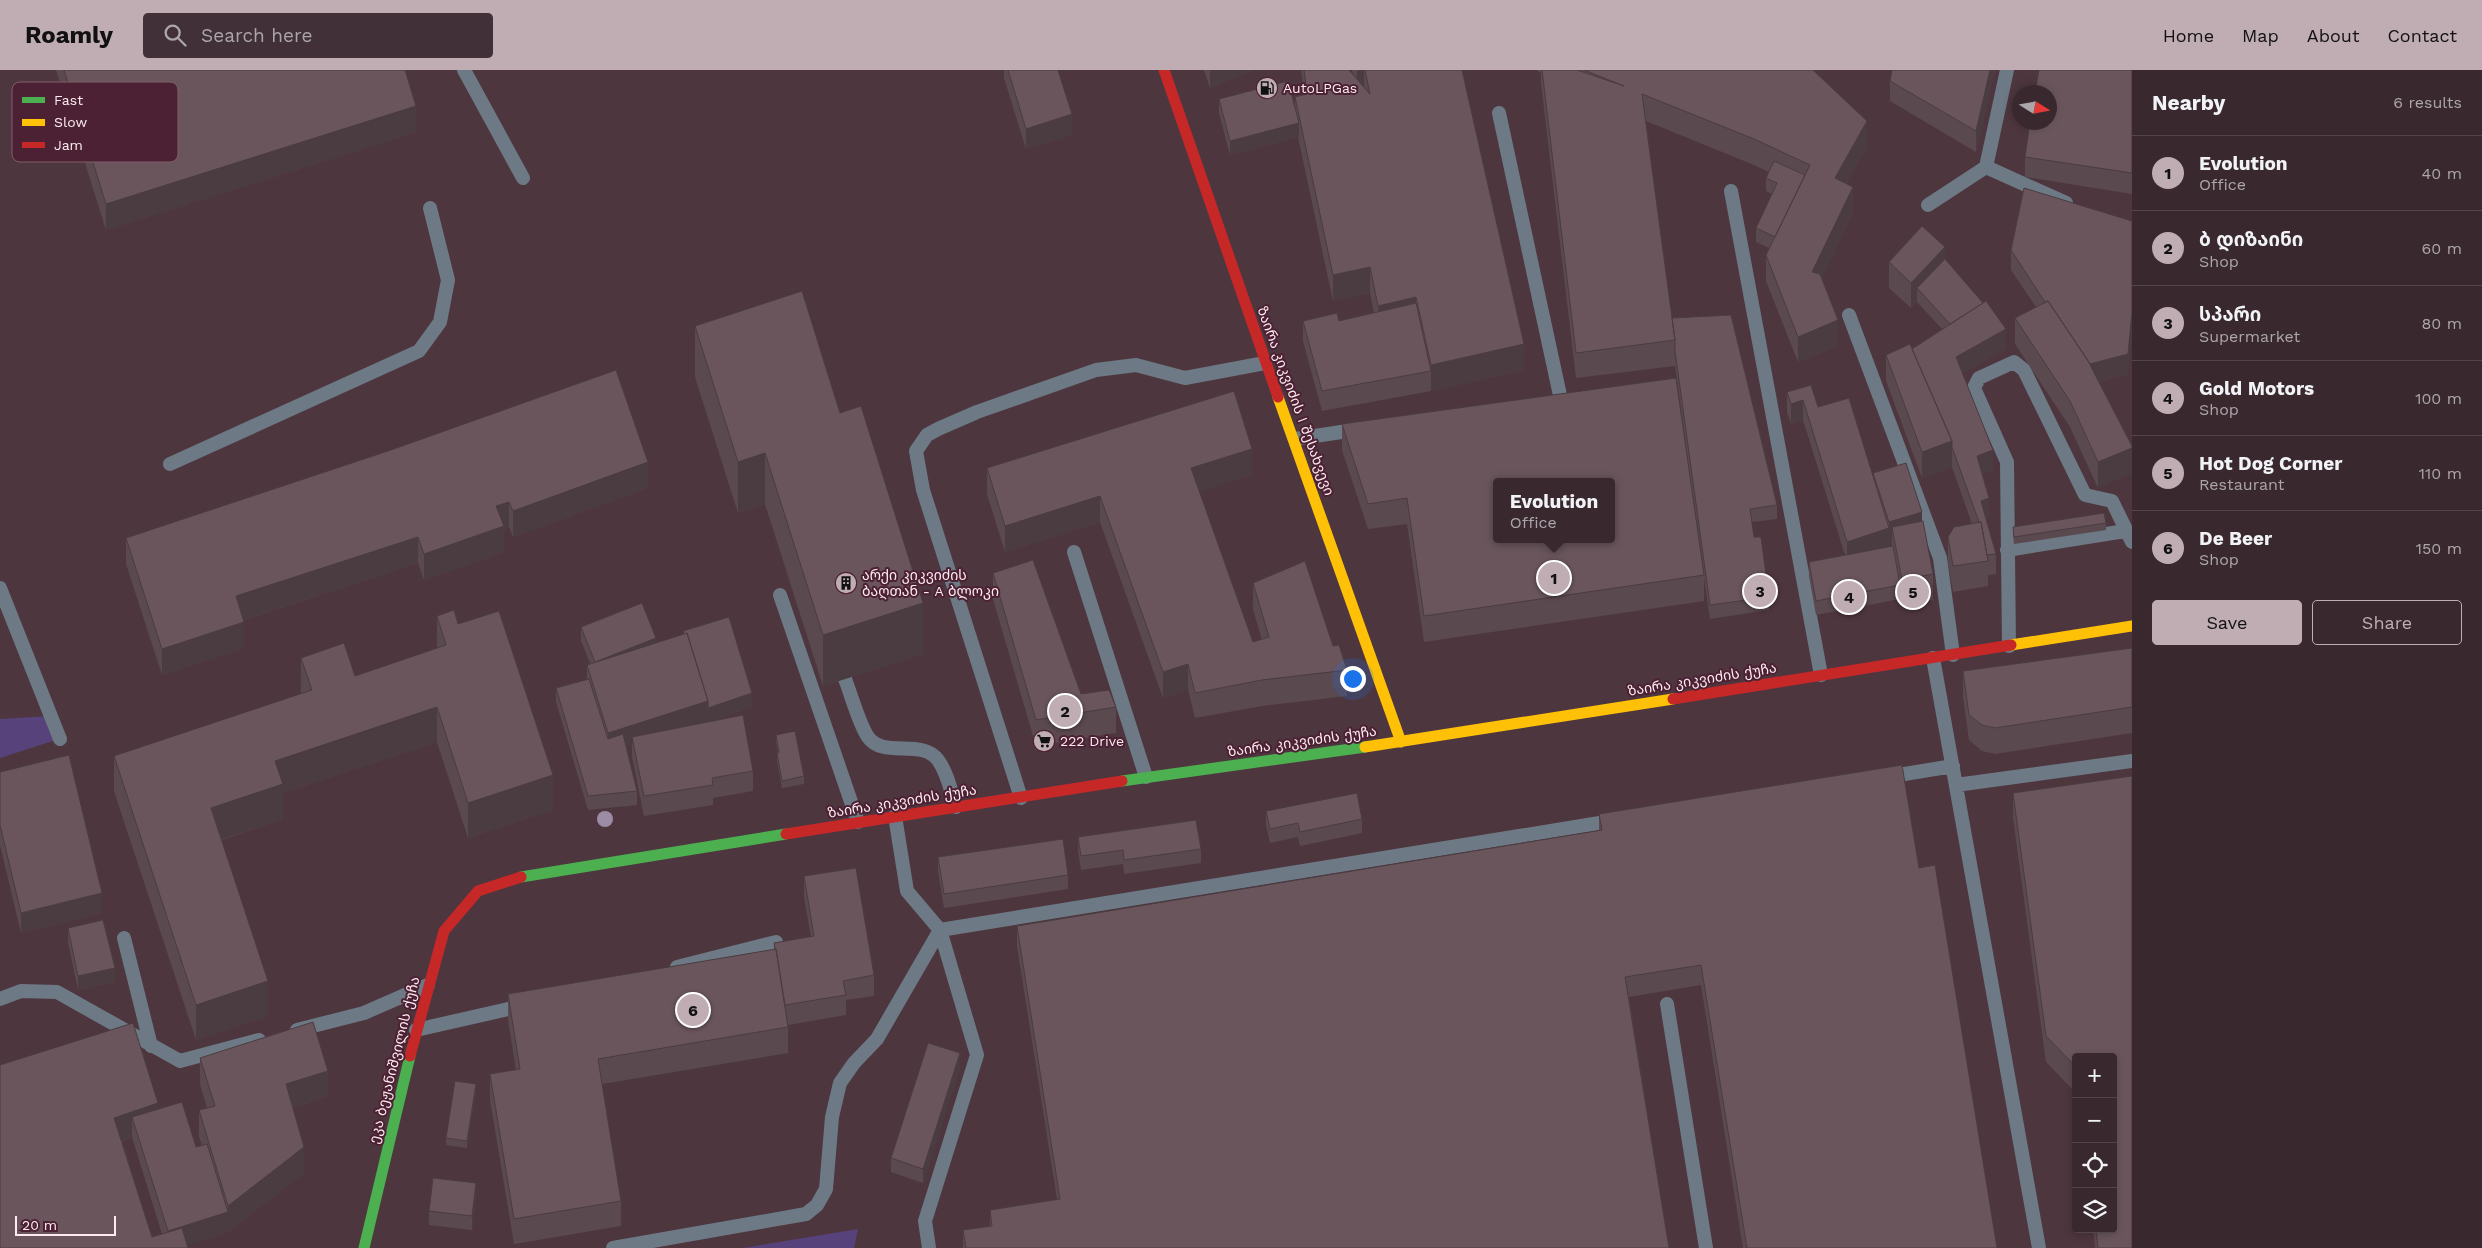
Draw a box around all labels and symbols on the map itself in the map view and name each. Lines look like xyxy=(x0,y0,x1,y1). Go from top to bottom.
fuel station icon: AutoLPGas xyxy=(1255,76,1279,100)
place label: AutoLPGas xyxy=(1283,80,1357,96)
legend xyxy=(12,82,178,162)
north arrow xyxy=(2012,85,2057,130)
text: Fast xyxy=(54,92,83,108)
text: Slow xyxy=(54,114,87,130)
text: Jam xyxy=(54,137,83,153)
street label: ზაირა კიკვიძის I შესახვევი xyxy=(1253,304,1338,498)
pin: 1 xyxy=(1538,559,1570,597)
place label: არქი კიკვიძის ბაღთან - A ბლოკი xyxy=(862,567,999,600)
building icon: არქი კიკვიძის ბაღთან - A ბლოკი xyxy=(834,571,858,595)
pin: 3 xyxy=(1744,572,1776,610)
pin: 5 xyxy=(1897,573,1929,611)
pin: 4 xyxy=(1833,578,1865,616)
street label: ზაირა კიკვიძის ქუჩა xyxy=(1626,659,1778,700)
your location xyxy=(1340,666,1366,692)
pin: 2 xyxy=(1049,692,1081,730)
street label: ზაირა კიკვიძის ქუჩა xyxy=(1226,723,1378,760)
supermarket icon: 222 Drive xyxy=(1032,729,1056,753)
place label: 222 Drive xyxy=(1060,733,1124,749)
street label: ზაირა კიკვიძის ქუჩა xyxy=(826,781,978,822)
street label: ეკა ბეჟანიშვილის ქუჩა xyxy=(365,975,423,1145)
pin: 6 xyxy=(677,991,709,1029)
scale bar xyxy=(15,1213,116,1236)

